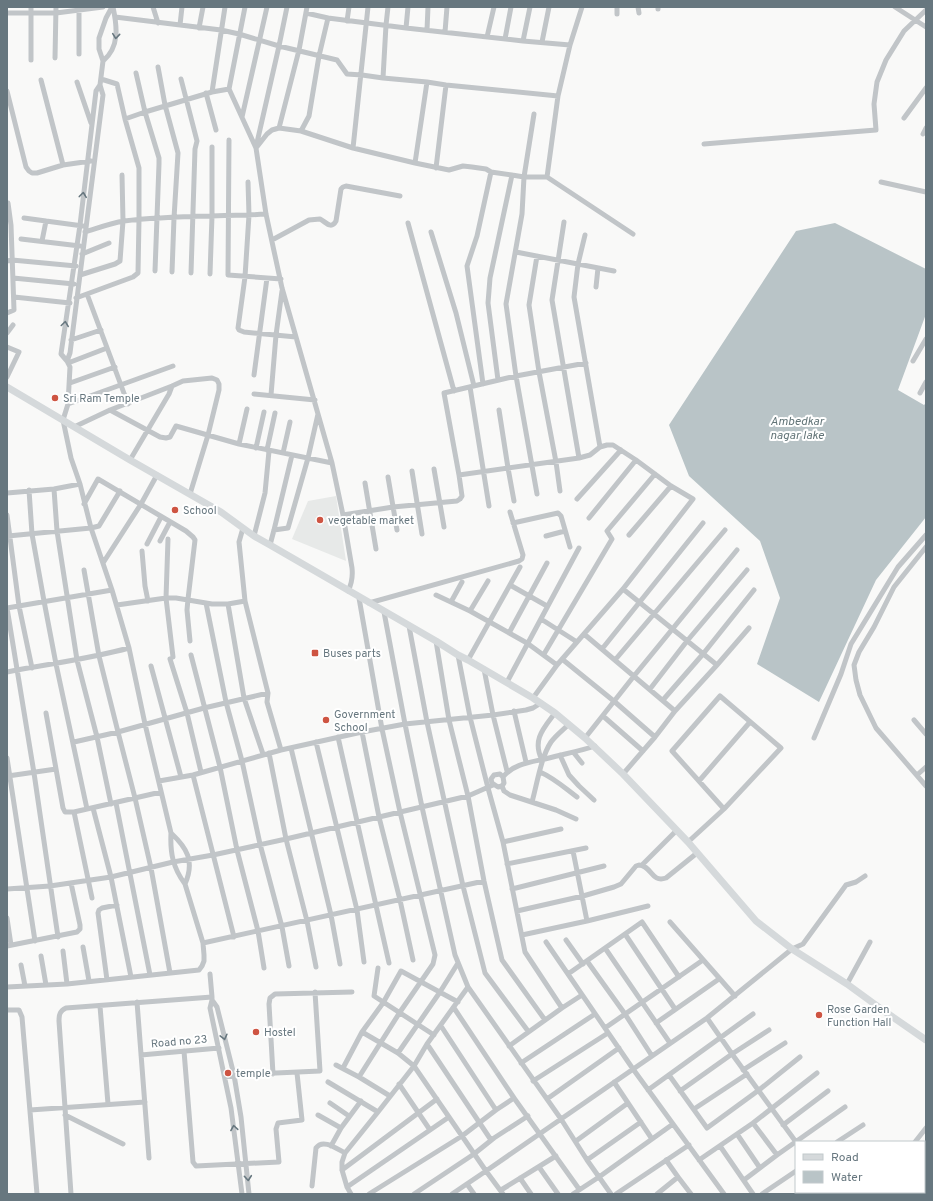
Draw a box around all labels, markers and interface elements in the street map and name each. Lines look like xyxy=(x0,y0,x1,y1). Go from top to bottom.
one-way arrow xyxy=(111,33,120,39)
one-way arrow xyxy=(79,192,88,198)
one-way arrow xyxy=(61,321,70,327)
place label: Sri Ram Temple xyxy=(63,392,140,406)
marker: Sri Ram Temple xyxy=(50,393,60,403)
water label: Ambedkar nagar lake xyxy=(770,414,825,444)
place label: School xyxy=(183,504,217,518)
marker: School xyxy=(170,505,180,515)
place label: vegetable market xyxy=(328,514,414,528)
marker: vegetable market xyxy=(315,515,325,525)
place label: Buses parts xyxy=(323,647,381,661)
marker: Buses parts xyxy=(310,648,320,658)
place label: Government School xyxy=(334,708,396,735)
marker: Government School xyxy=(321,715,331,725)
place label: Rose Garden Function Hall xyxy=(827,1003,891,1030)
marker: Rose Garden Function Hall xyxy=(814,1010,824,1020)
place label: Hostel xyxy=(264,1026,296,1040)
marker: Hostel xyxy=(251,1027,261,1037)
street label: Road no 23 xyxy=(150,1033,208,1051)
one-way arrow xyxy=(220,1033,228,1040)
place label: temple xyxy=(236,1067,271,1081)
marker: temple xyxy=(223,1068,233,1078)
one-way arrow xyxy=(230,1124,239,1131)
legend xyxy=(795,1141,925,1193)
text: Road xyxy=(831,1150,859,1166)
text: Water xyxy=(831,1170,863,1186)
one-way arrow xyxy=(243,1175,252,1181)

